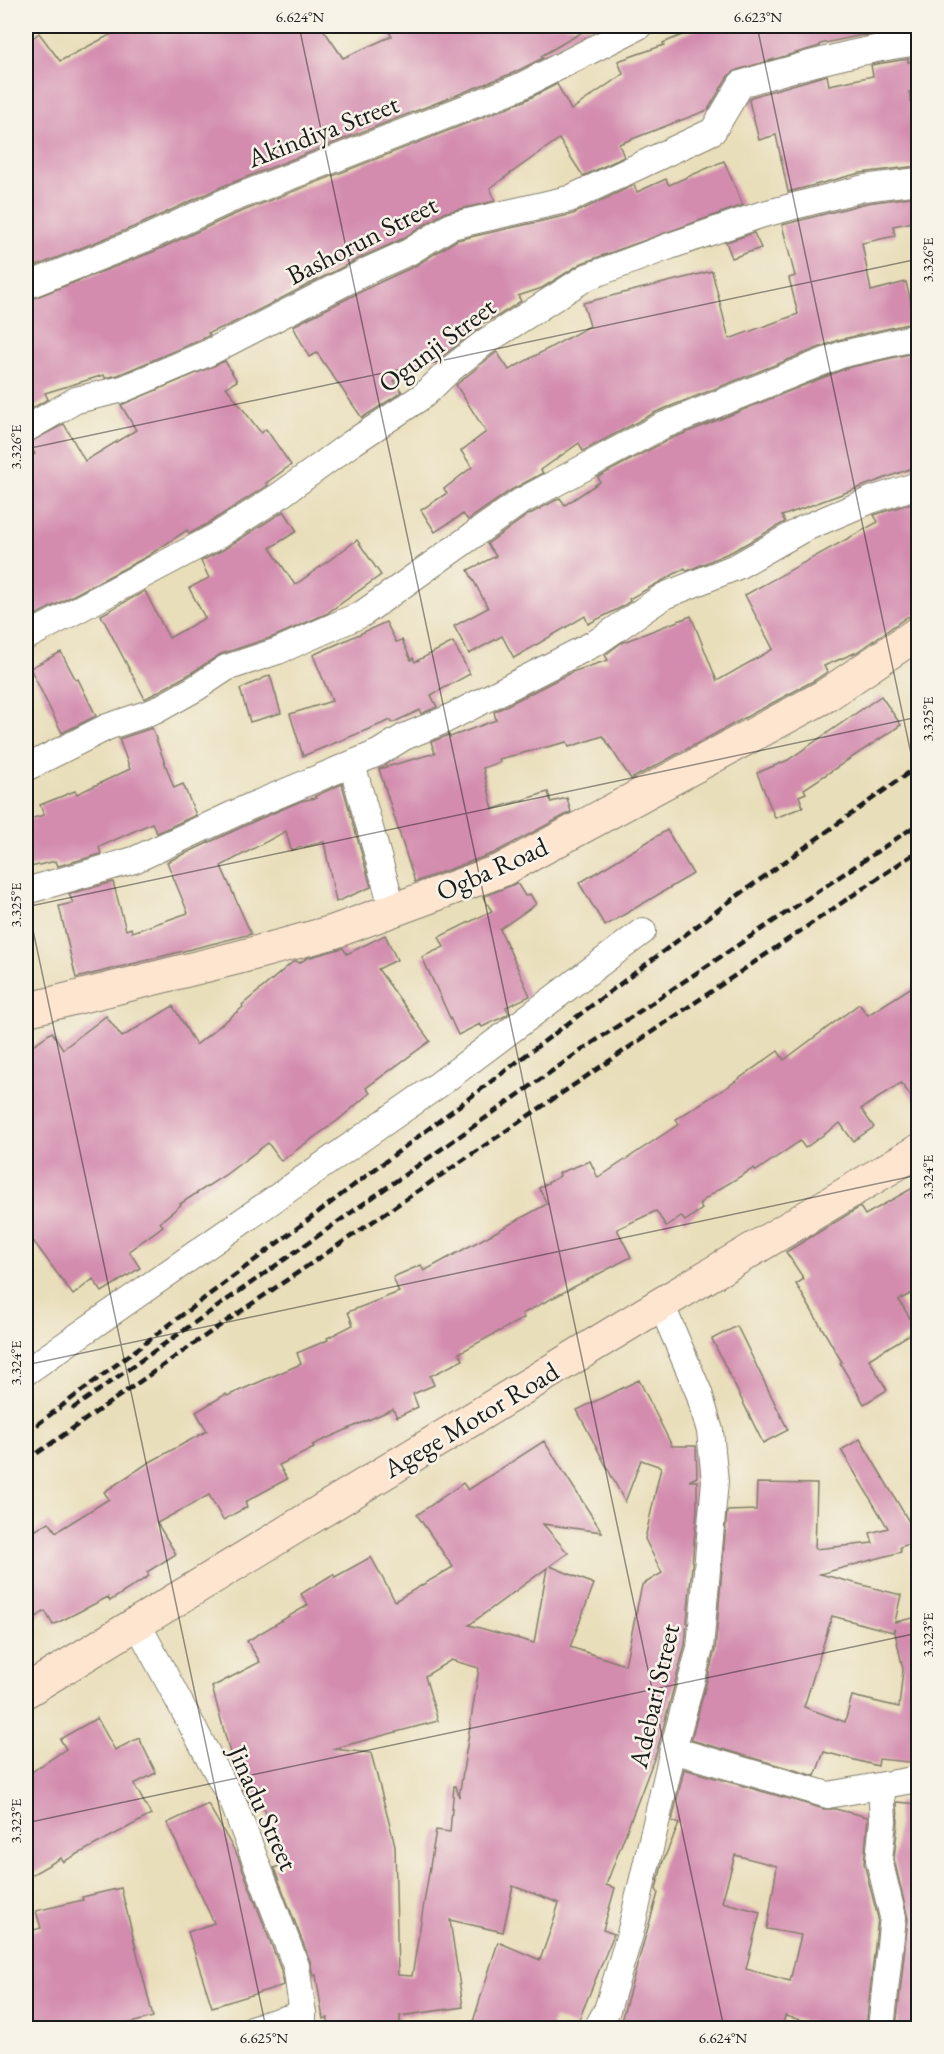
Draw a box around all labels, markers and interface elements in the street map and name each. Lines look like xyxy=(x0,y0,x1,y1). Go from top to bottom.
text: 6.624°N xyxy=(276,7,324,26)
text: 6.623°N xyxy=(734,7,782,26)
street label: Akindiya Street xyxy=(241,85,404,176)
street label: Bashorun Street xyxy=(280,186,444,293)
text: 3.326°E xyxy=(918,237,937,283)
street label: Ogunji Street xyxy=(371,289,503,400)
text: 3.326°E xyxy=(6,424,25,470)
text: 3.325°E xyxy=(918,696,937,742)
street label: Ogba Road xyxy=(431,828,553,909)
text: 3.325°E xyxy=(6,882,25,928)
text: 3.324°E xyxy=(918,1154,937,1200)
text: 3.324°E xyxy=(6,1340,25,1386)
street label: Agege Motor Road xyxy=(376,1353,565,1486)
text: 3.323°E xyxy=(918,1612,937,1658)
street label: Adebari Street xyxy=(620,1620,687,1773)
street label: Jinadu Street xyxy=(220,1738,307,1876)
text: 3.323°E xyxy=(6,1798,25,1844)
text: 6.625°N xyxy=(240,2028,288,2047)
text: 6.624°N xyxy=(699,2028,747,2047)

